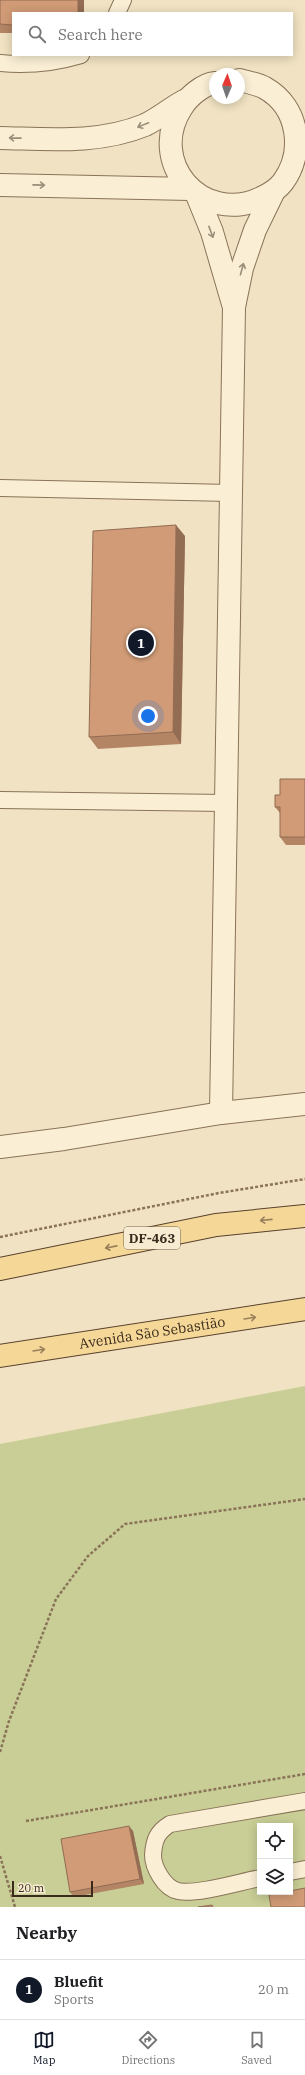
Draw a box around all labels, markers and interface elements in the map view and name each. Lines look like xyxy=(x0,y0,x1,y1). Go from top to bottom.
search box xyxy=(12,12,293,56)
icon: search xyxy=(26,23,48,45)
text: Search here xyxy=(58,25,143,44)
north arrow xyxy=(209,68,245,104)
one-way arrow xyxy=(137,121,149,129)
one-way arrow xyxy=(9,134,22,142)
one-way arrow xyxy=(32,181,45,189)
one-way arrow xyxy=(208,225,216,237)
one-way arrow xyxy=(239,263,246,276)
pin: 1 xyxy=(128,628,154,658)
your location xyxy=(138,706,158,726)
one-way arrow xyxy=(260,1216,273,1224)
road number: DF-463 xyxy=(124,1227,180,1249)
one-way arrow xyxy=(104,1243,117,1251)
street label: Avenida São Sebastião xyxy=(78,1312,227,1353)
one-way arrow xyxy=(243,1313,256,1321)
one-way arrow xyxy=(32,1346,45,1354)
map controls xyxy=(257,1823,293,1895)
button: locate xyxy=(257,1823,293,1859)
button: layers xyxy=(257,1859,293,1895)
scale bar xyxy=(12,1879,93,1898)
text: 20 m xyxy=(18,1881,44,1895)
text: Nearby xyxy=(16,1922,77,1944)
text: Bluefit xyxy=(54,1972,103,1991)
text: 1 xyxy=(25,1981,33,1998)
text: 20 m xyxy=(258,1981,289,1998)
text: Sports xyxy=(54,1991,94,2008)
tab: Map xyxy=(33,2029,55,2067)
tab: Directions xyxy=(121,2029,175,2067)
tab: Saved xyxy=(241,2029,272,2067)

